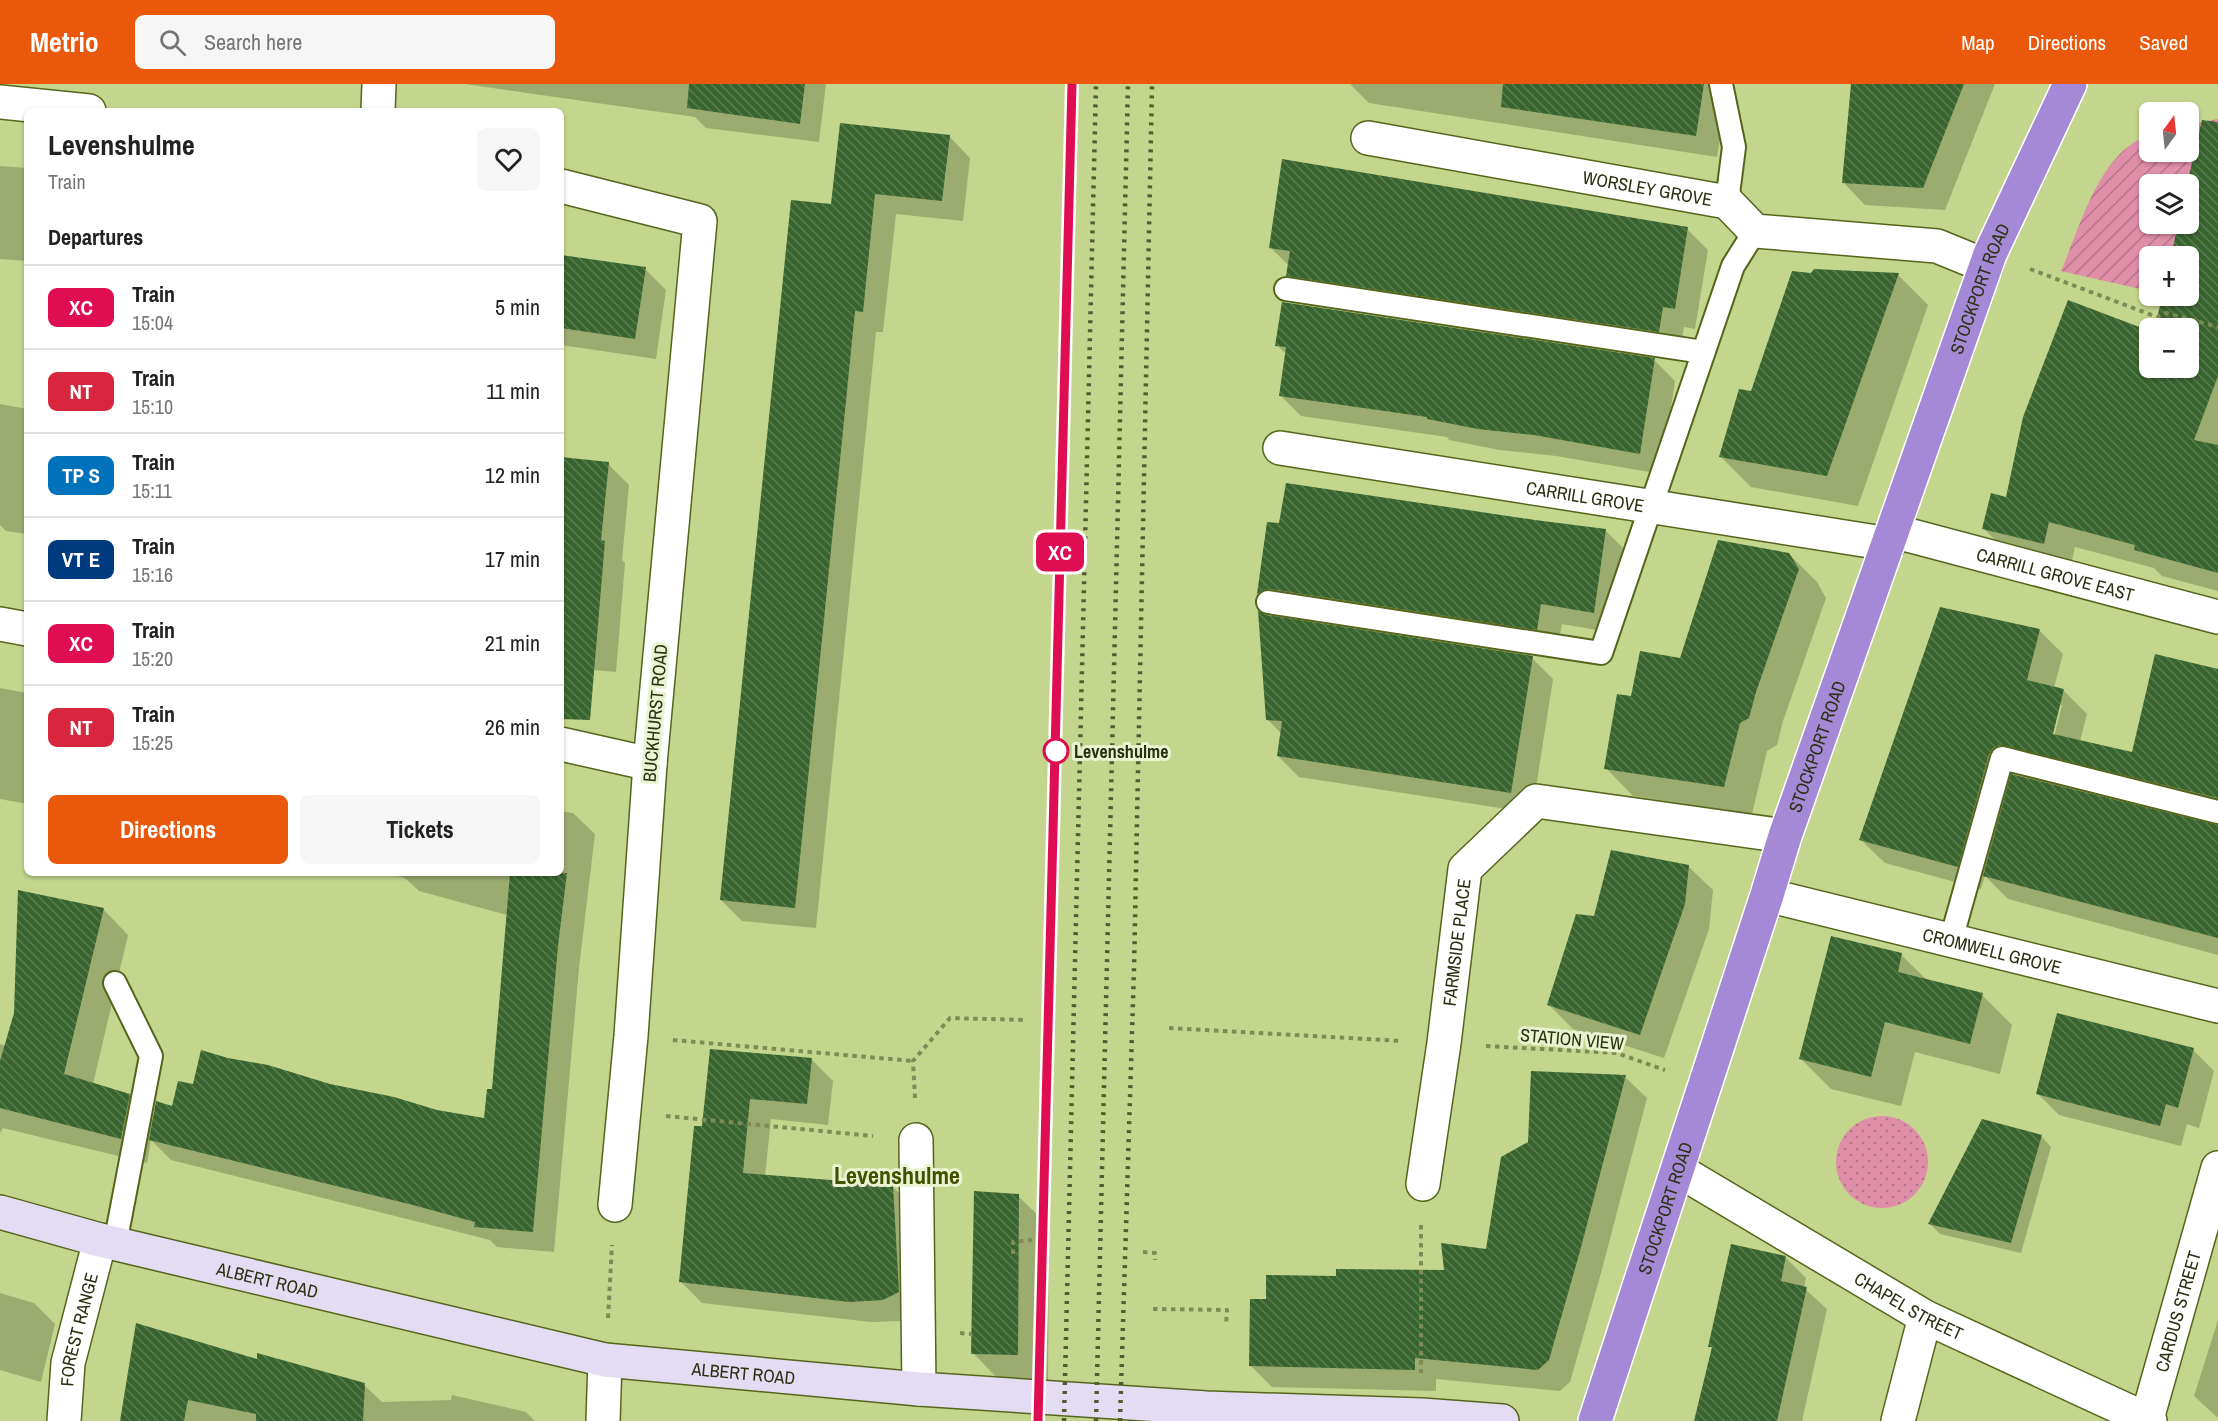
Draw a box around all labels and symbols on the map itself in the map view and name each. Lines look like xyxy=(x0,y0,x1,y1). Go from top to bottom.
north arrow xyxy=(2139,102,2199,162)
street label: WORSLEY GROVE xyxy=(1581,164,1714,212)
street label: STOCKPORT ROAD xyxy=(1943,219,2015,357)
street label: CARRILL GROVE xyxy=(1524,474,1646,518)
line badge: XC xyxy=(1033,532,1087,572)
street label: CARRILL GROVE EAST xyxy=(1974,541,2137,607)
street label: BUCKHURST ROAD xyxy=(637,643,673,783)
street label: STOCKPORT ROAD xyxy=(1782,677,1851,816)
marker: Levenshulme xyxy=(1043,738,1069,764)
place label: Levenshulme xyxy=(1074,739,1168,764)
street label: FARMSIDE PLACE xyxy=(1436,877,1476,1007)
street label: CROMWELL GROVE xyxy=(1920,921,2064,980)
street label: STATION VIEW xyxy=(1519,1022,1625,1056)
street label: STOCKPORT ROAD xyxy=(1631,1139,1698,1278)
district label: Levenshulme xyxy=(834,1159,960,1191)
street label: CARDUS STREET xyxy=(2148,1248,2206,1375)
street label: ALBERT ROAD xyxy=(213,1255,321,1304)
street label: CHAPEL STREET xyxy=(1850,1265,1968,1346)
street label: FOREST RANGE xyxy=(54,1270,104,1387)
street label: ALBERT ROAD xyxy=(690,1355,796,1390)

